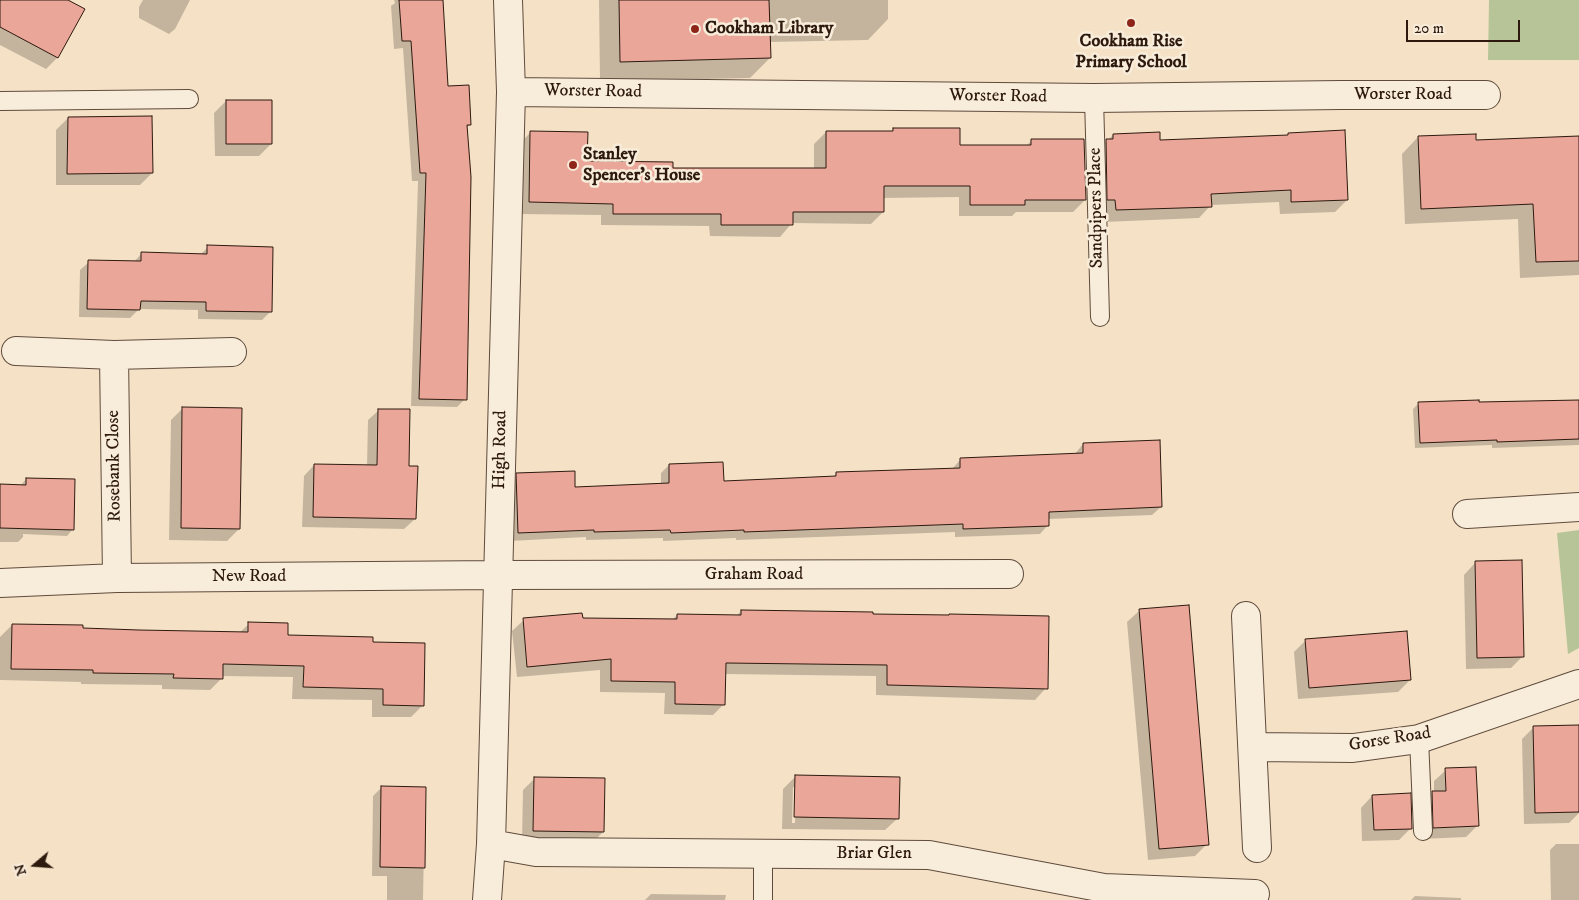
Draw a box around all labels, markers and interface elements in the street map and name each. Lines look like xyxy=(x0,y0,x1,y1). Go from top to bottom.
scale bar xyxy=(1409,10,1523,42)
marker: Cookham Rise Primary School xyxy=(1125,17,1137,29)
place label: Cookham Library xyxy=(705,18,833,40)
text: 20 m xyxy=(1414,19,1444,38)
marker: Cookham Library xyxy=(689,23,701,35)
place label: Cookham Rise Primary School xyxy=(1075,31,1187,74)
street label: Worster Road xyxy=(544,80,642,104)
street label: Worster Road xyxy=(1354,84,1452,106)
street label: Worster Road xyxy=(949,85,1047,109)
place label: Stanley Spencer's House xyxy=(583,144,700,186)
street label: Sandpipers Place xyxy=(1085,147,1109,269)
marker: Stanley Spencer's House xyxy=(567,159,579,171)
street label: Rosebank Close xyxy=(103,410,127,522)
street label: High Road xyxy=(490,410,512,490)
street label: Graham Road xyxy=(705,564,803,586)
street label: New Road xyxy=(212,566,286,588)
street label: Gorse Road xyxy=(1348,723,1432,757)
north arrow xyxy=(10,840,60,890)
street label: Briar Glen xyxy=(836,843,912,865)
text: N xyxy=(10,861,31,878)

